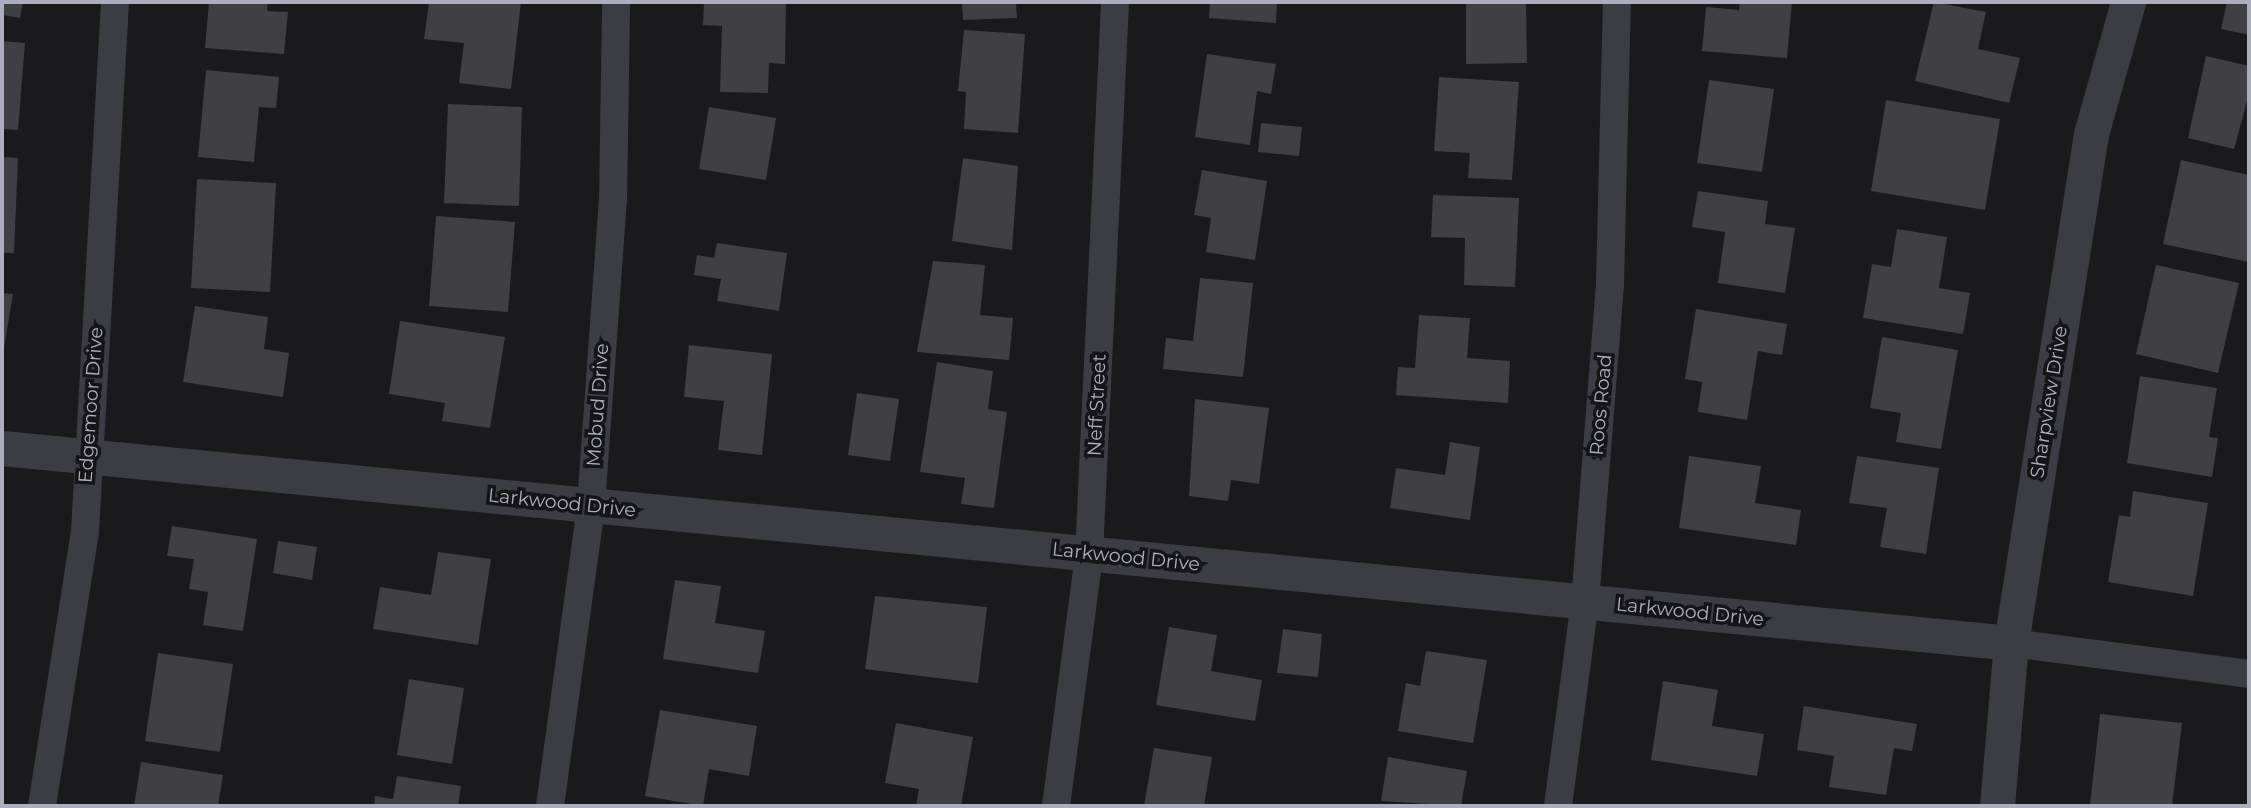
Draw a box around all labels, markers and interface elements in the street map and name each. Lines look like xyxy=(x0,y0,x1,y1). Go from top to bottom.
street label: Sharpview Drive xyxy=(2026,324,2072,480)
street label: Edgemoor Drive xyxy=(74,326,108,484)
street label: Mobud Drive xyxy=(582,343,614,467)
street label: Neff Street xyxy=(1083,353,1111,457)
street label: Roos Road xyxy=(1585,353,1617,457)
street label: Larkwood Drive xyxy=(487,484,637,522)
street label: Larkwood Drive xyxy=(1051,538,1201,576)
street label: Larkwood Drive xyxy=(1615,593,1765,631)

